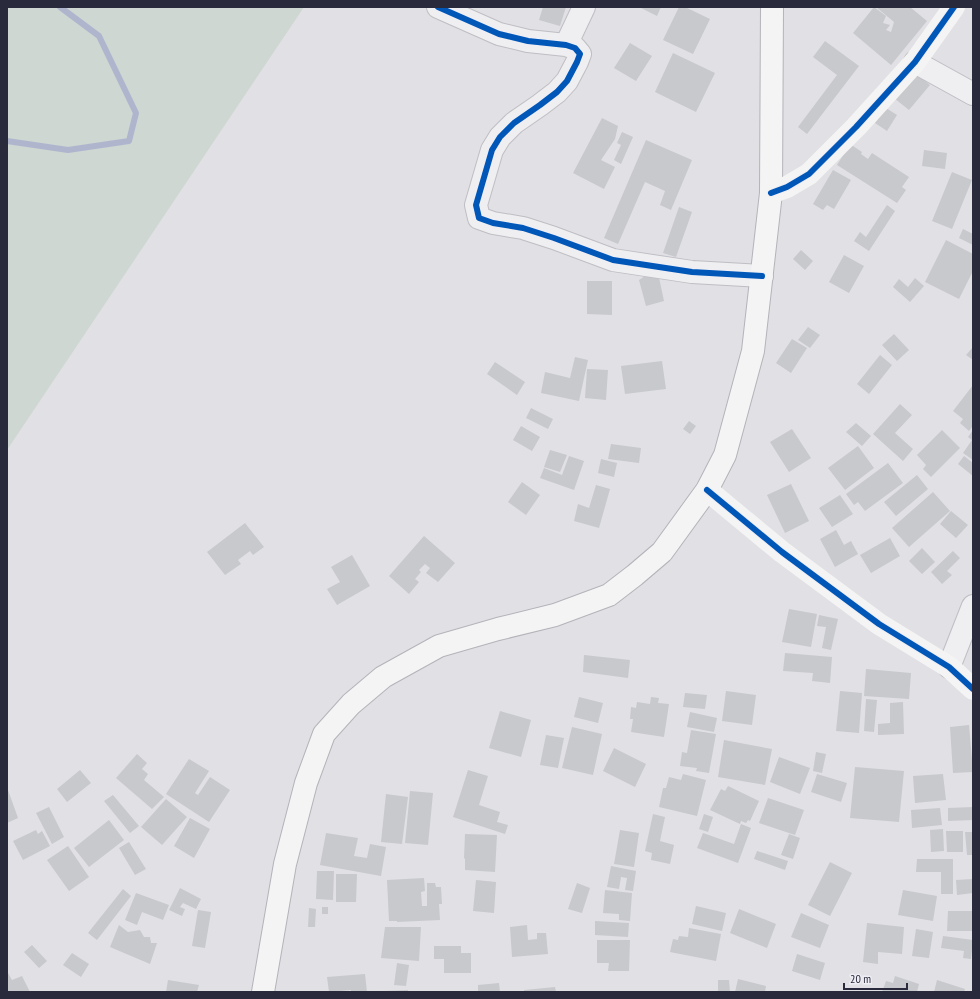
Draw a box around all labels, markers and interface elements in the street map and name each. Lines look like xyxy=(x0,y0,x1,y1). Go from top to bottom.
scale bar xyxy=(844,965,907,991)
text: 20 m xyxy=(850,971,871,986)

